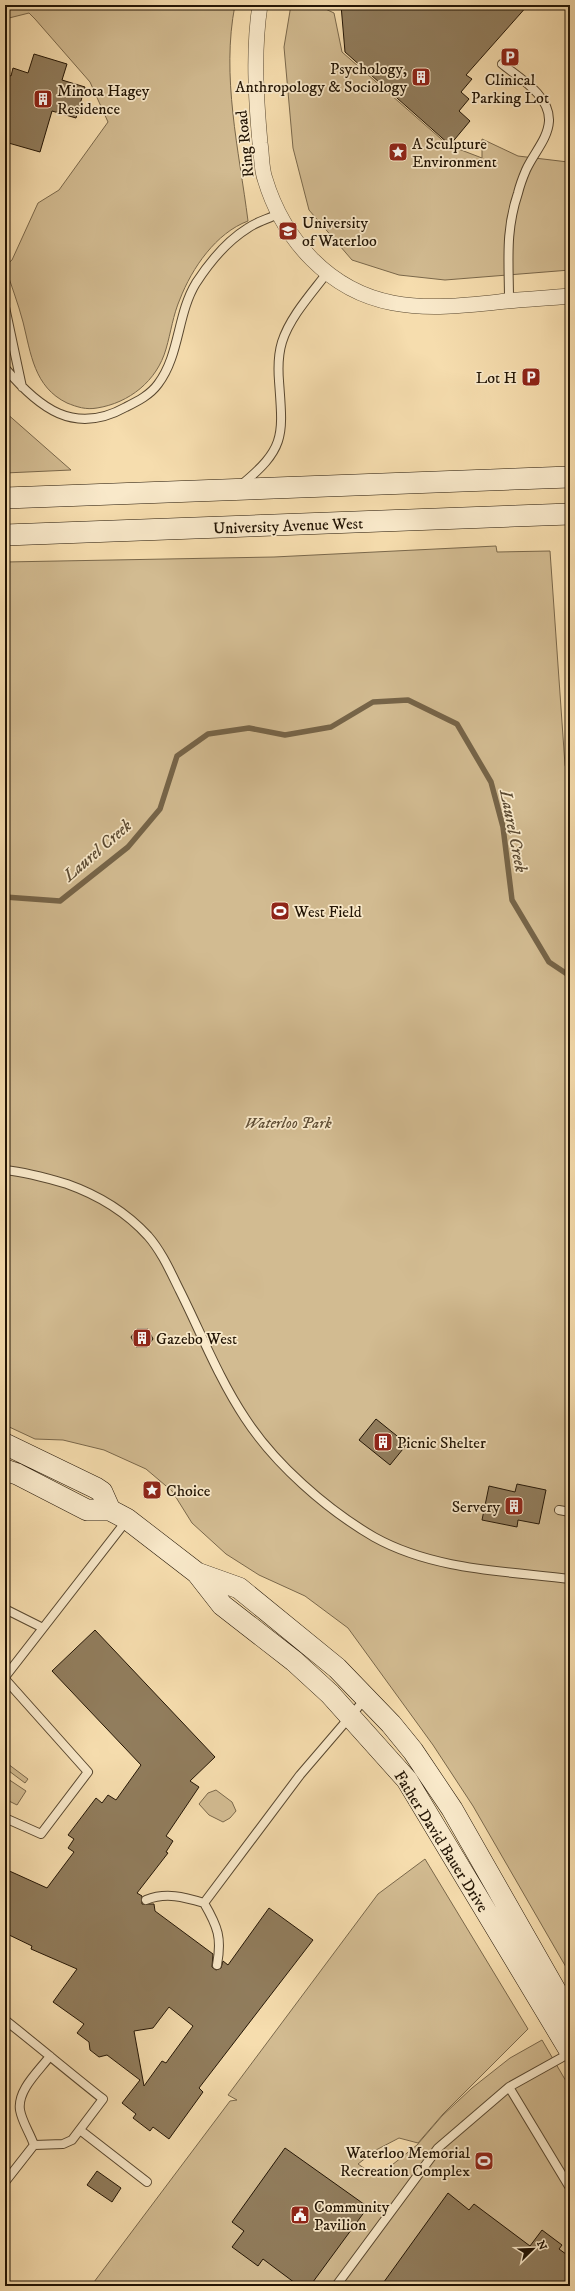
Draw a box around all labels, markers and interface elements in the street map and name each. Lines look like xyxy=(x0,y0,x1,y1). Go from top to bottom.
parking icon: Clinical Parking Lot xyxy=(499,46,521,68)
place label: Psychology, Anthropology & Sociology xyxy=(235,59,407,97)
building icon: Psychology, Anthropology & Sociology xyxy=(410,66,432,88)
place label: Clinical Parking Lot xyxy=(471,70,549,108)
place label: Minota Hagey Residence xyxy=(57,81,150,119)
building icon: Minota Hagey Residence xyxy=(32,88,54,110)
street label: Ring Road xyxy=(232,109,258,178)
place label: A Sculpture Environment xyxy=(412,134,497,172)
place icon: A Sculpture Environment xyxy=(387,141,409,163)
place label: University of Waterloo xyxy=(302,213,377,251)
school or university icon: University of Waterloo xyxy=(277,220,299,242)
parking icon: Lot H xyxy=(520,366,542,388)
place label: Lot H xyxy=(476,368,517,388)
street label: University Avenue West xyxy=(213,513,363,539)
water label: Laurel Creek xyxy=(494,787,532,875)
water label: Laurel Creek xyxy=(58,814,137,887)
sports icon: West Field xyxy=(269,900,291,922)
place label: West Field xyxy=(293,902,362,922)
park label: Waterloo Park xyxy=(244,1113,332,1133)
building icon: Gazebo West xyxy=(131,1327,153,1349)
place label: Gazebo West xyxy=(156,1329,237,1349)
building icon: Picnic Shelter xyxy=(372,1431,394,1453)
place label: Picnic Shelter xyxy=(397,1433,486,1453)
place icon: Choice xyxy=(141,1479,163,1501)
place label: Choice xyxy=(166,1481,211,1501)
building icon: Servery xyxy=(503,1495,525,1517)
place label: Servery xyxy=(452,1497,500,1517)
street label: Father David Bauer Drive xyxy=(389,1767,493,1916)
place label: Waterloo Memorial Recreation Complex xyxy=(340,2143,470,2181)
sports icon: Waterloo Memorial Recreation Complex xyxy=(473,2150,495,2172)
place label: Community Pavilion xyxy=(314,2197,390,2235)
public building icon: Community Pavilion xyxy=(289,2204,311,2226)
north arrow xyxy=(513,2229,553,2269)
text: N xyxy=(533,2239,549,2252)

